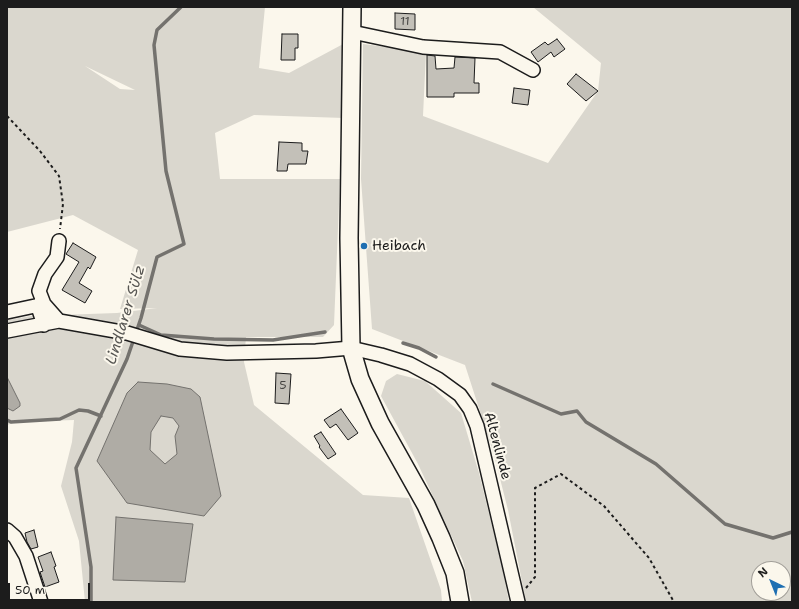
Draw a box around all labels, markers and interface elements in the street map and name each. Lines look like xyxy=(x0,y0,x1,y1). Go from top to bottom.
house number: 11 xyxy=(400,15,410,29)
place label: Heibach xyxy=(372,238,426,254)
marker: Heibach xyxy=(359,241,369,251)
water label: Lindlarer Sülz xyxy=(102,263,150,367)
house number: 5 xyxy=(279,379,287,393)
street label: Altenlinde xyxy=(480,410,514,482)
north arrow xyxy=(751,561,791,601)
text: N xyxy=(755,564,771,581)
scale bar xyxy=(10,575,92,601)
text: 50 m xyxy=(15,582,45,598)

